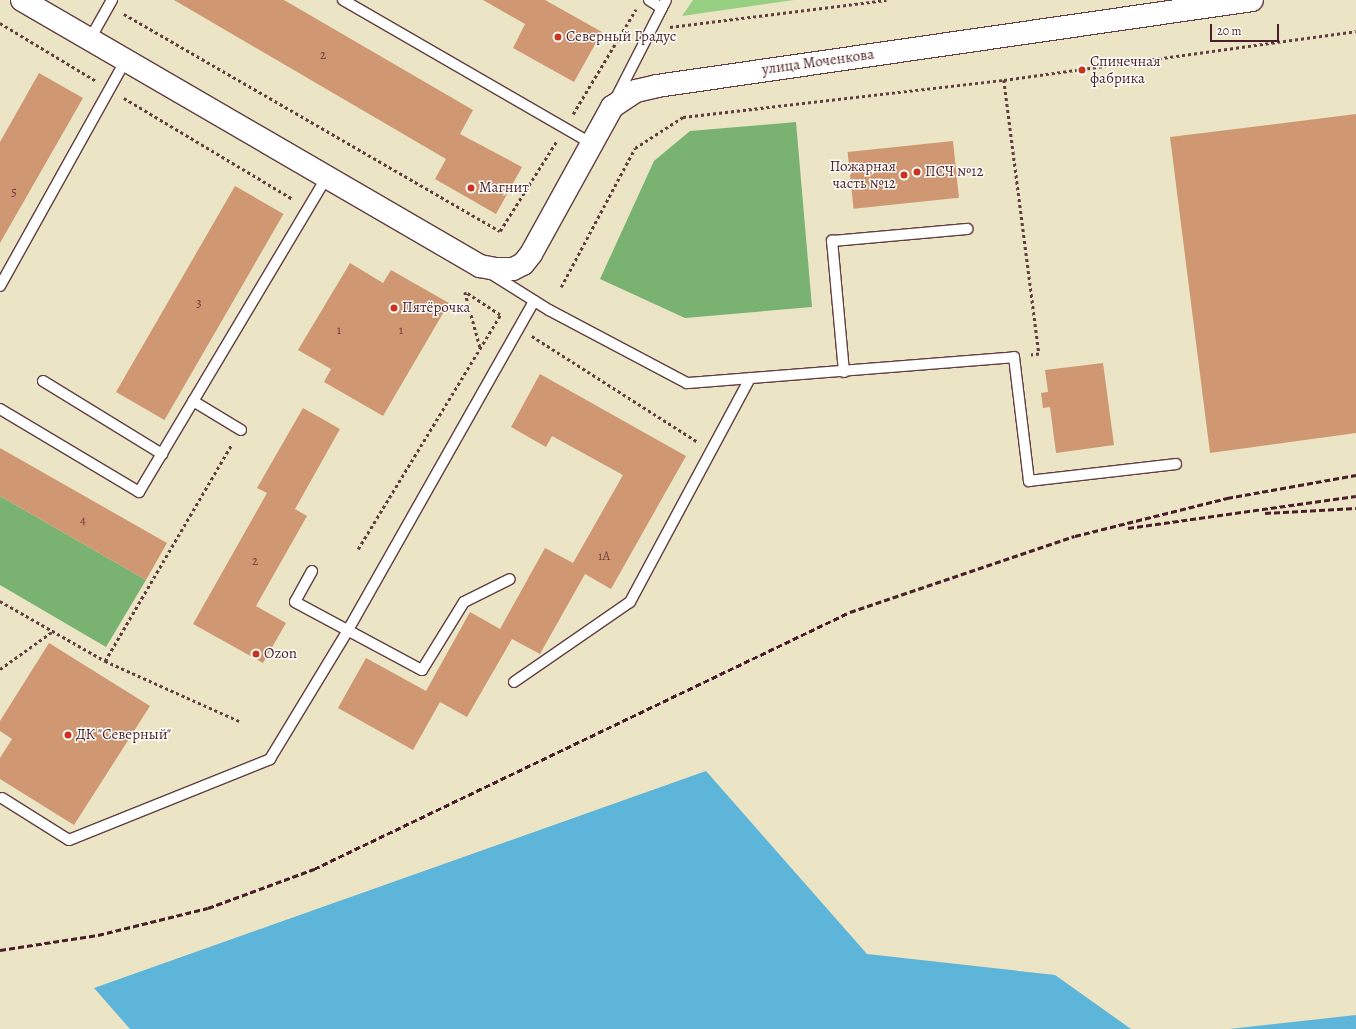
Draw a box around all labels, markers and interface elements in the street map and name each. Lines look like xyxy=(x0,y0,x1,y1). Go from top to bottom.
scale bar xyxy=(1212,16,1281,42)
text: 20 m xyxy=(1217,23,1241,39)
place label: Северный Градус xyxy=(566,28,676,46)
marker: Северный Градус xyxy=(553,32,563,42)
street label: улица Моченкова xyxy=(761,45,875,79)
house number: 2 xyxy=(320,47,326,63)
place label: Спичечная фабрика xyxy=(1090,52,1160,87)
marker: Спичечная фабрика xyxy=(1077,65,1087,75)
place label: Пожарная часть №12 xyxy=(830,157,896,192)
place label: ПСЧ №12 xyxy=(925,163,984,181)
marker: ПСЧ №12 xyxy=(912,167,922,177)
marker: Пожарная часть №12 xyxy=(899,170,909,180)
place label: Магнит xyxy=(479,179,529,197)
marker: Магнит xyxy=(466,183,476,193)
house number: 5 xyxy=(11,184,17,200)
house number: 3 xyxy=(196,295,202,311)
place label: Пятёрочка xyxy=(402,299,470,317)
marker: Пятёрочка xyxy=(389,303,399,313)
house number: 1 xyxy=(337,322,341,338)
house number: 1 xyxy=(399,322,403,338)
house number: 4 xyxy=(80,512,86,528)
house number: 1А xyxy=(598,548,610,564)
house number: 2 xyxy=(252,553,258,569)
place label: Ozon xyxy=(264,645,297,663)
marker: Ozon xyxy=(251,649,261,659)
place label: ДК "Северный" xyxy=(76,726,172,744)
marker: ДК "Северный" xyxy=(63,730,73,740)

